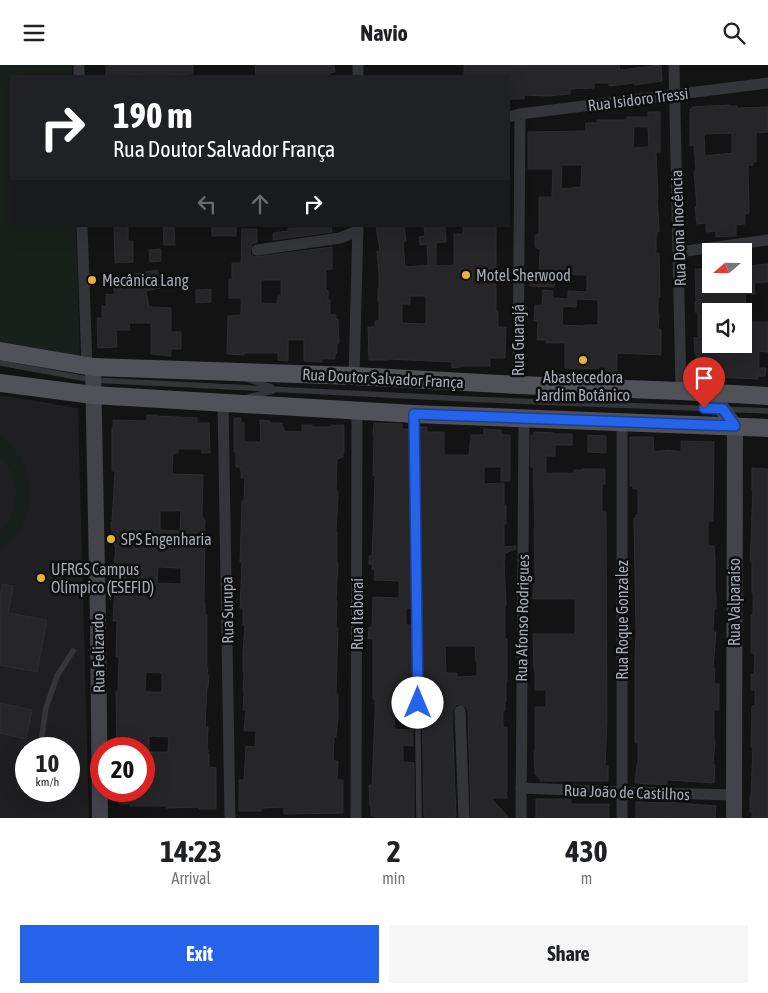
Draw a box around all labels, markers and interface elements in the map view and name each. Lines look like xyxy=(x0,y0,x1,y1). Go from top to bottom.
icon: menu xyxy=(20,19,48,47)
icon: search xyxy=(720,19,748,47)
text: Navio xyxy=(360,20,408,46)
street label: Rua Isidoro Tressi xyxy=(587,84,689,114)
icon: right xyxy=(30,95,95,160)
text: 190 m xyxy=(113,95,192,135)
text: Rua Doutor Salvador França xyxy=(113,136,335,162)
street label: Rua Dona Inocência xyxy=(667,169,689,287)
icon: left xyxy=(193,190,221,218)
icon: ahead xyxy=(246,190,274,218)
icon: right xyxy=(299,190,327,218)
north arrow xyxy=(702,243,752,293)
map controls xyxy=(702,243,752,353)
place label: Motel Sherwood xyxy=(476,266,571,284)
marker: Motel Sherwood xyxy=(460,269,472,281)
place label: Mecânica Lang xyxy=(102,271,189,290)
marker: Mecânica Lang xyxy=(86,274,98,286)
button: sound xyxy=(702,303,752,353)
street label: Rua Guarajá xyxy=(509,304,528,376)
marker: Abastecedora Jardim Botânico xyxy=(577,354,589,366)
pin xyxy=(683,357,725,408)
icon: arrive xyxy=(690,364,718,392)
street label: Rua Doutor Salvador França xyxy=(302,365,464,392)
place label: Abastecedora Jardim Botânico xyxy=(536,368,630,404)
place label: SPS Engenharia xyxy=(121,530,212,549)
marker: SPS Engenharia xyxy=(105,533,117,545)
street label: Rua Afonso Rodrigues xyxy=(512,554,533,682)
street label: Rua Valparaíso xyxy=(725,558,744,646)
place label: UFRGS Campus Olímpico (ESEFID) xyxy=(51,560,154,597)
street label: Rua Roque Gonzalez xyxy=(613,560,632,680)
marker: UFRGS Campus Olímpico (ESEFID) xyxy=(35,572,47,584)
street label: Rua Surupa xyxy=(217,576,238,644)
street label: Rua Itaboraí xyxy=(348,578,366,650)
street label: Rua Felizardo xyxy=(88,613,108,693)
position arrow xyxy=(391,676,443,728)
speed limit sign: 20 xyxy=(90,737,155,802)
text: 10 xyxy=(36,749,59,777)
text: km/h xyxy=(36,775,59,789)
street label: Rua João de Castilhos xyxy=(564,781,691,803)
text: 14:23 xyxy=(160,834,222,868)
text: 2 xyxy=(387,834,401,868)
text: 430 xyxy=(565,834,608,868)
text: Arrival xyxy=(172,869,211,887)
text: min xyxy=(382,869,405,887)
text: m xyxy=(581,869,592,887)
button: Exit xyxy=(20,925,379,983)
button: Share xyxy=(389,925,748,983)

